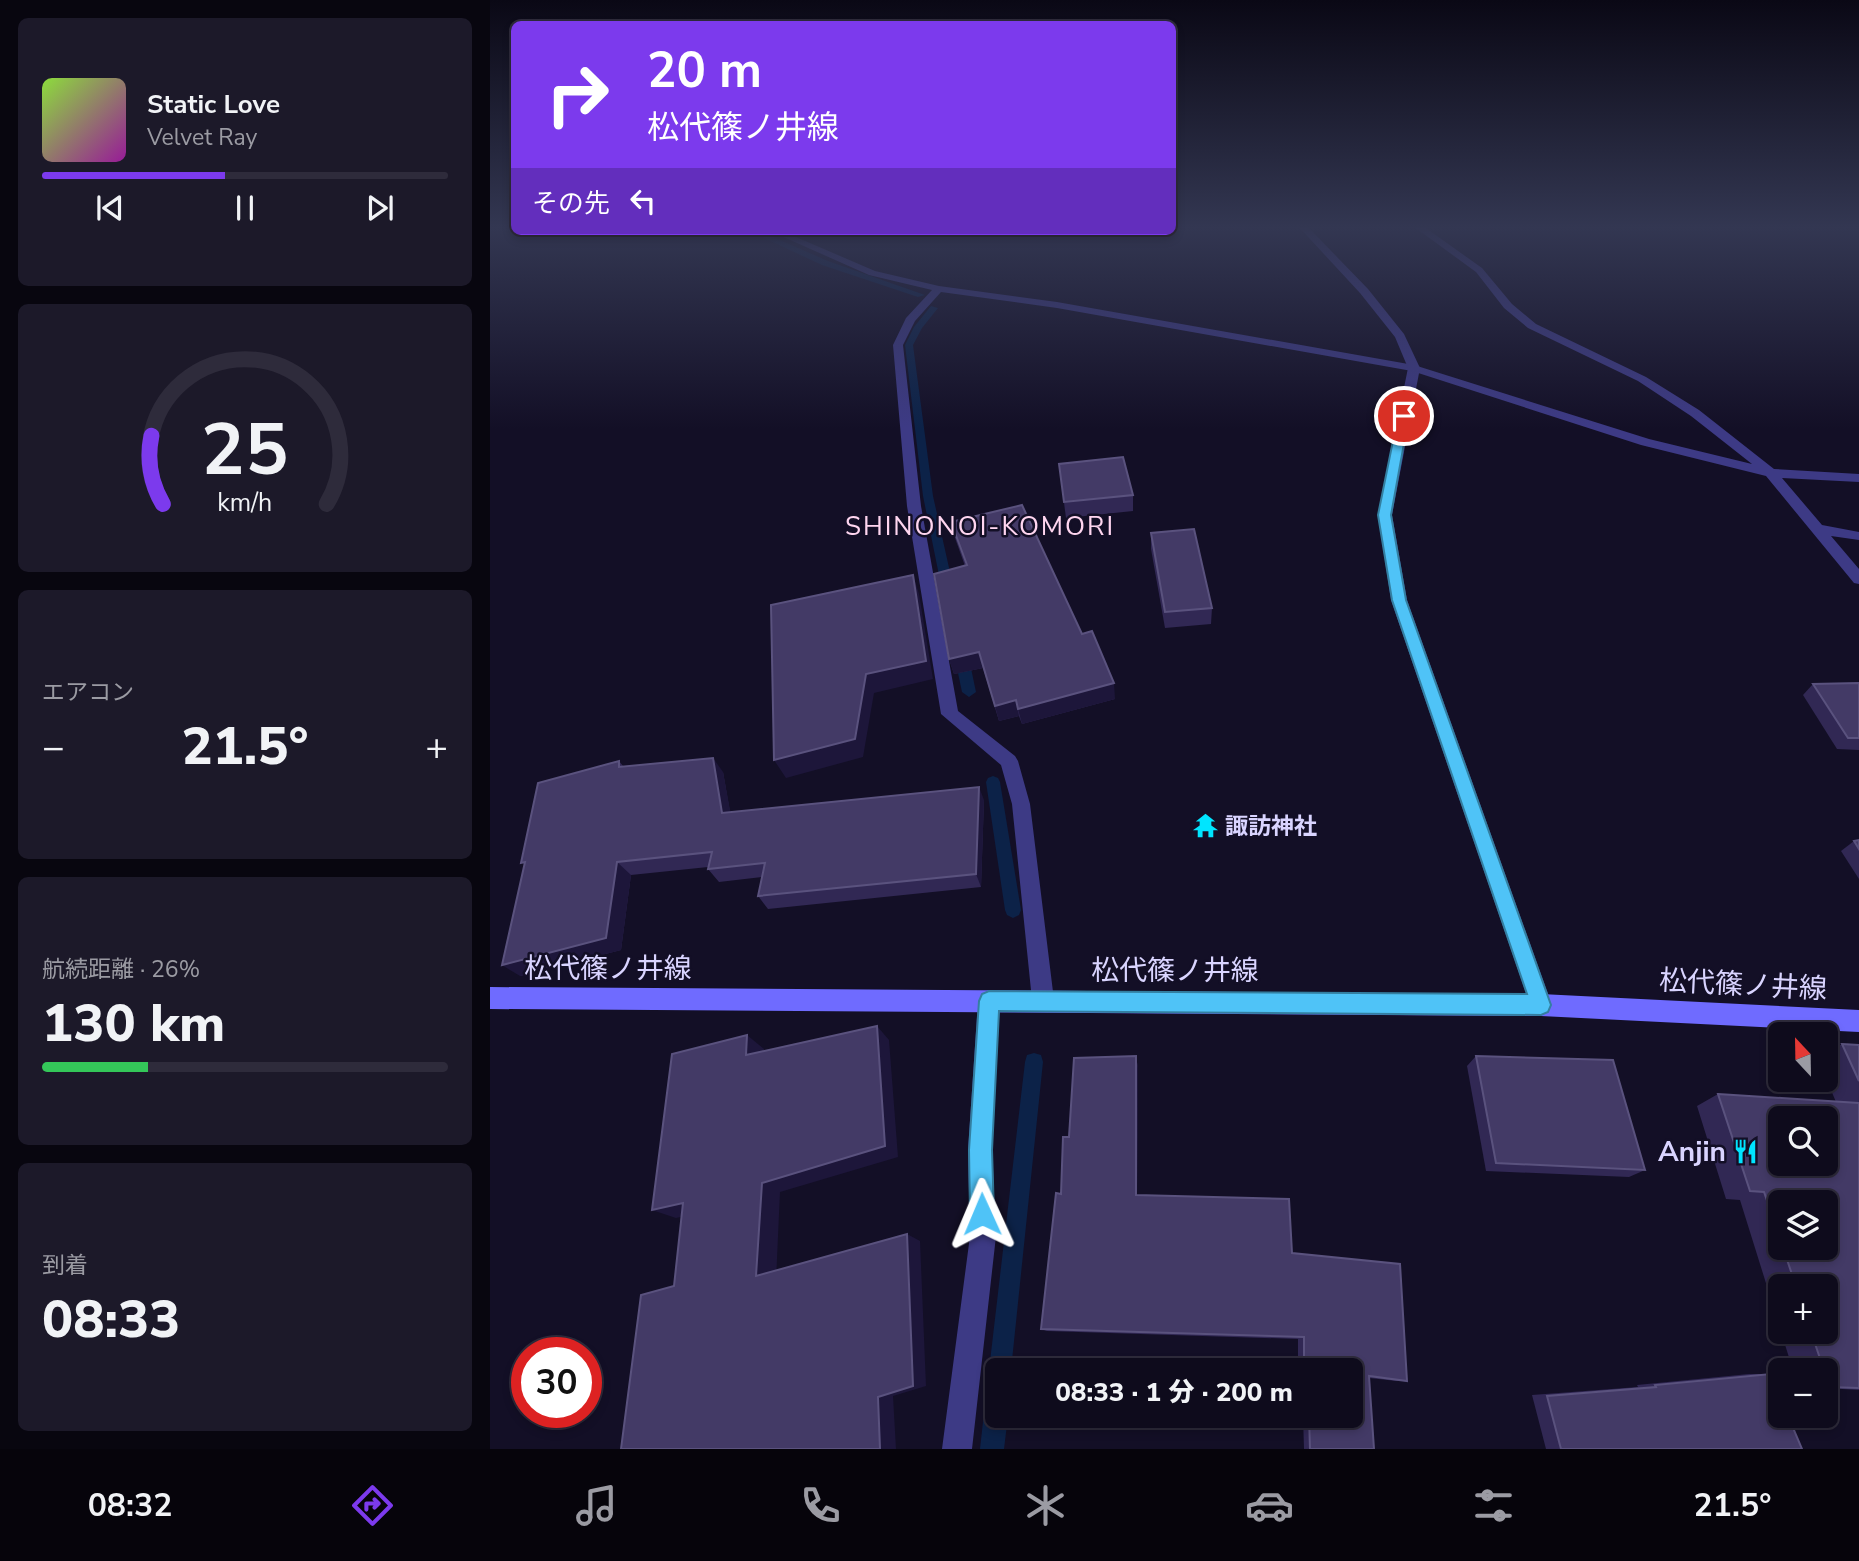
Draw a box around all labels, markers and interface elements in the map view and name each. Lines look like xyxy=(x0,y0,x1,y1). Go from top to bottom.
text: 20 m xyxy=(647,37,762,104)
icon: right xyxy=(532,49,623,140)
text: Static Love xyxy=(147,87,280,122)
text: 松代篠ノ井線 xyxy=(647,106,839,149)
text: Velvet Ray xyxy=(147,122,257,153)
icon: left xyxy=(624,182,662,220)
text: その先 xyxy=(532,186,610,221)
icon: previous xyxy=(91,189,129,227)
icon: pause xyxy=(226,189,264,227)
icon: next xyxy=(361,189,399,227)
pin xyxy=(1374,386,1434,446)
icon: arrive xyxy=(1385,397,1423,435)
text: 25 xyxy=(201,401,289,501)
text: km/h xyxy=(217,486,273,520)
district label: SHINONOI-KOMORI xyxy=(845,509,1115,544)
text: エアコン xyxy=(42,677,134,708)
text: 21.5° xyxy=(181,711,309,782)
text: − xyxy=(42,722,65,773)
text: + xyxy=(425,722,448,773)
place label: 諏訪神社 xyxy=(1225,811,1317,842)
temple icon: 諏訪神社 xyxy=(1191,812,1219,840)
street label: 松代篠ノ井線 xyxy=(524,950,692,988)
street label: 松代篠ノ井線 xyxy=(1091,952,1259,990)
text: 航続距離 · 26% xyxy=(42,954,200,985)
street label: 松代篠ノ井線 xyxy=(1658,962,1828,1008)
text: 130 km xyxy=(42,988,225,1059)
north arrow xyxy=(1768,1022,1838,1092)
map controls xyxy=(1768,1022,1838,1428)
button: search xyxy=(1768,1106,1838,1176)
place label: Anjin xyxy=(1658,1133,1726,1171)
restaurant icon: Anjin xyxy=(1732,1138,1760,1166)
position arrow xyxy=(945,1177,1019,1251)
button: layers xyxy=(1768,1190,1838,1260)
text: 到着 xyxy=(42,1250,88,1281)
button: + xyxy=(1768,1274,1838,1344)
text: 08:33 xyxy=(42,1284,180,1355)
speed limit sign: 30 xyxy=(511,1337,602,1428)
button: − xyxy=(1768,1358,1838,1428)
text: 08:33 · 1 分 · 200 m xyxy=(1055,1375,1293,1410)
icon: directions xyxy=(348,1481,397,1530)
icon: music xyxy=(572,1481,621,1530)
icon: phone xyxy=(796,1481,845,1530)
icon: climate xyxy=(1021,1481,1070,1530)
icon: car xyxy=(1245,1481,1294,1530)
icon: filters xyxy=(1469,1481,1518,1530)
text: 08:32 xyxy=(88,1484,172,1527)
text: 21.5° xyxy=(1694,1484,1771,1527)

